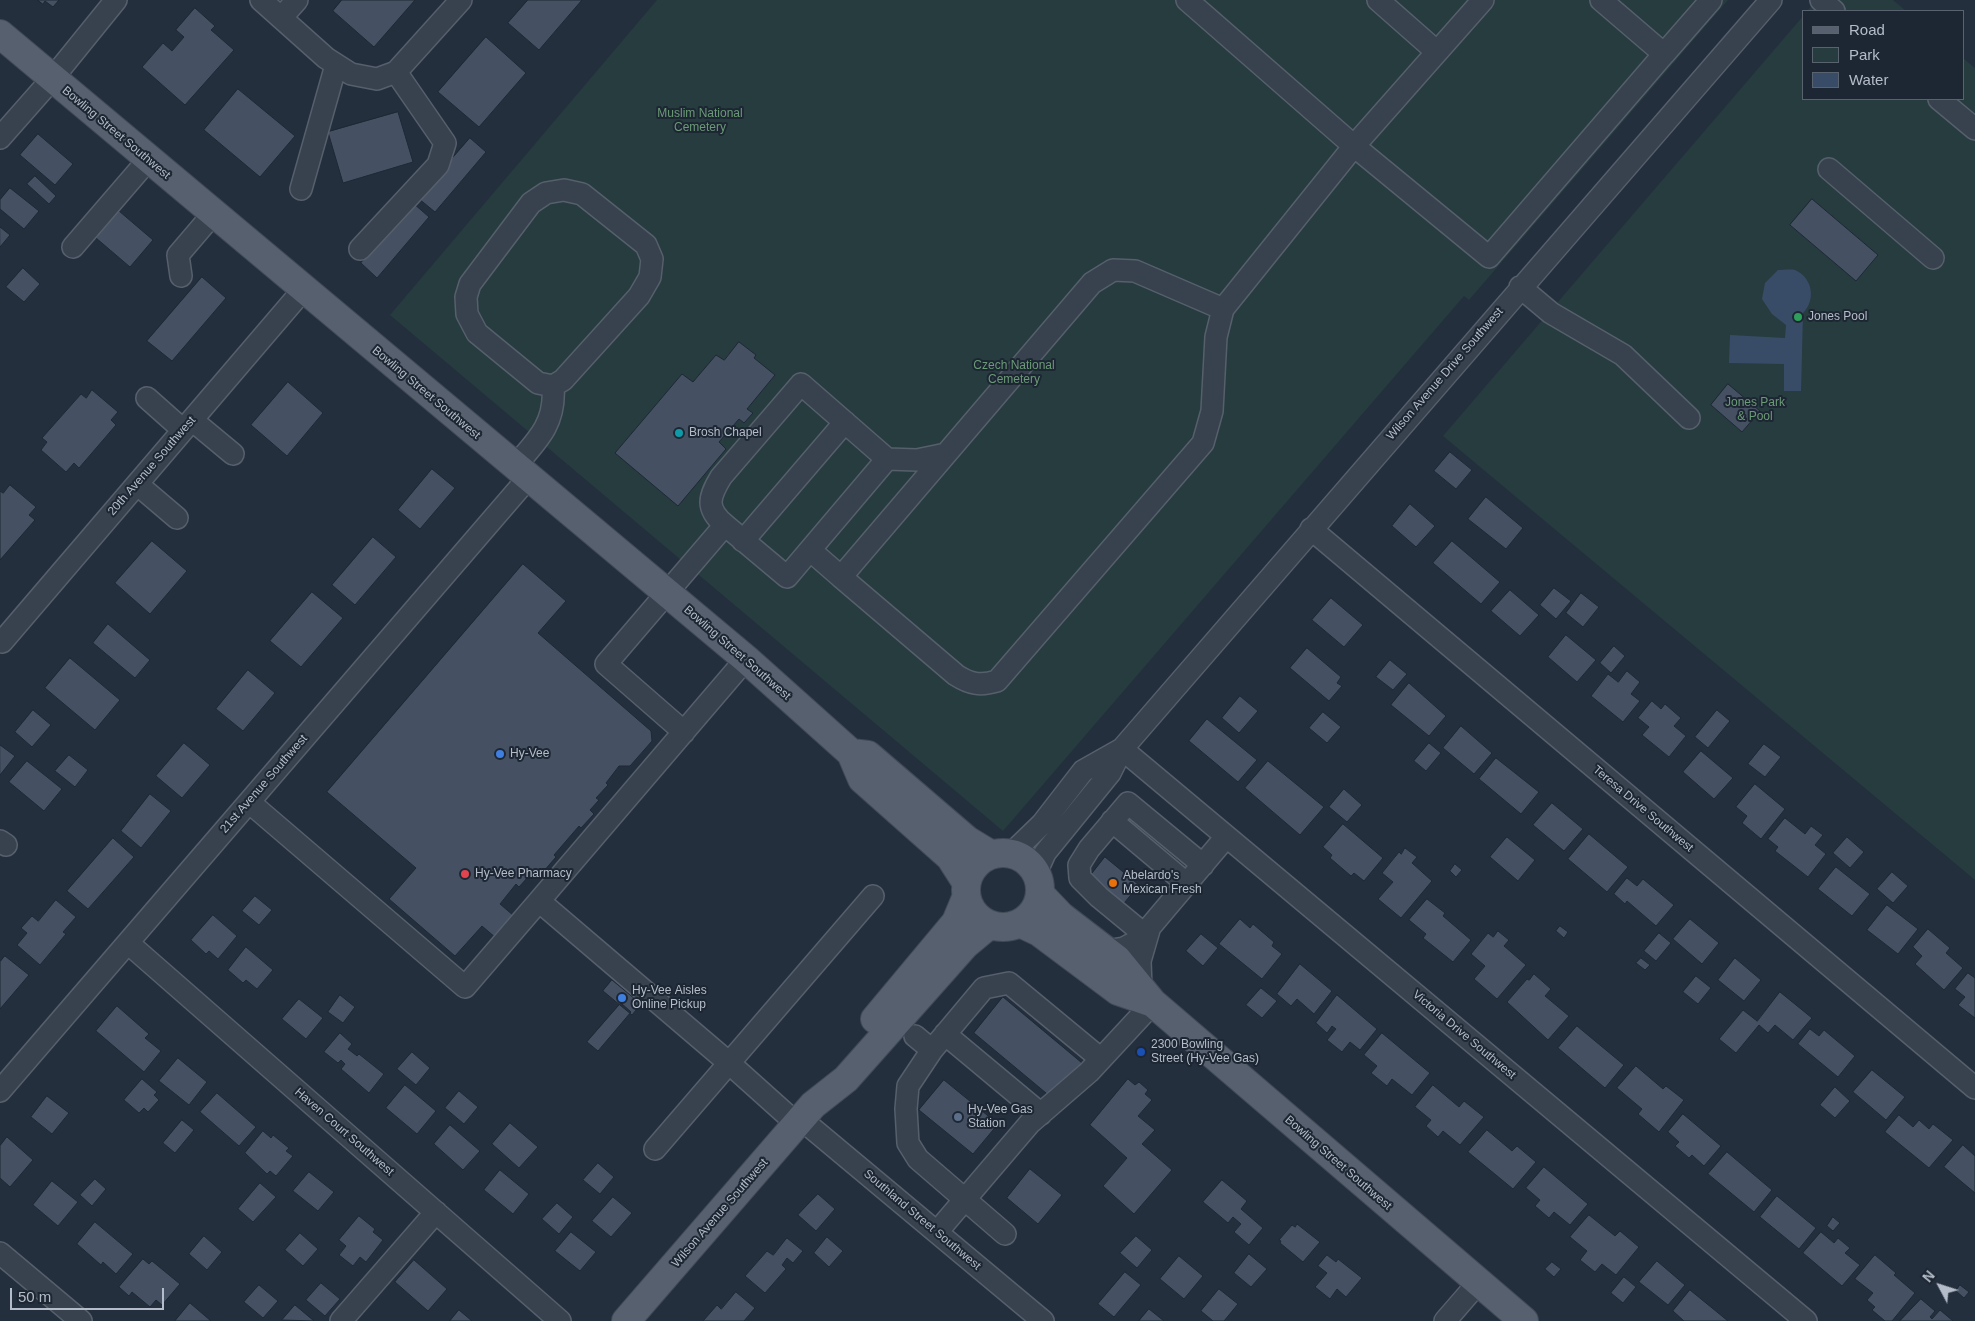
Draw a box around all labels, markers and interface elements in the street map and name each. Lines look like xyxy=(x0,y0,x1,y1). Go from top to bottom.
legend xyxy=(1802,10,1965,100)
text: Road xyxy=(1849,21,1885,38)
text: Park xyxy=(1849,46,1880,63)
text: Water xyxy=(1849,71,1888,88)
street label: Bowling Street Southwest xyxy=(59,84,173,182)
park label: Muslim National Cemetery xyxy=(657,107,743,135)
street label: Wilson Avenue Drive Southwest xyxy=(1384,305,1506,443)
place label: Jones Pool xyxy=(1808,310,1867,324)
marker: Jones Pool xyxy=(1792,311,1804,323)
street label: Bowling Street Southwest xyxy=(369,344,483,442)
park label: Czech National Cemetery xyxy=(973,359,1055,387)
park label: Jones Park & Pool xyxy=(1725,396,1785,424)
street label: 20th Avenue Southwest xyxy=(105,414,199,518)
place label: Brosh Chapel xyxy=(689,426,762,440)
marker: Brosh Chapel xyxy=(673,427,685,439)
street label: Bowling Street Southwest xyxy=(681,603,793,703)
street label: 21st Avenue Southwest xyxy=(217,732,311,836)
place label: Hy-Vee xyxy=(510,747,549,761)
marker: Hy-Vee xyxy=(494,748,506,760)
street label: Teresa Drive Southwest xyxy=(1590,763,1696,855)
place label: Hy-Vee Pharmacy xyxy=(475,867,572,881)
marker: Hy-Vee Pharmacy xyxy=(459,868,471,880)
place label: Abelardo's Mexican Fresh xyxy=(1123,869,1202,897)
marker: Abelardo's Mexican Fresh xyxy=(1107,877,1119,889)
place label: Hy-Vee Aisles Online Pickup xyxy=(632,984,707,1012)
street label: Victoria Drive Southwest xyxy=(1409,988,1519,1082)
marker: Hy-Vee Aisles Online Pickup xyxy=(616,992,628,1004)
place label: 2300 Bowling Street (Hy-Vee Gas) xyxy=(1151,1038,1259,1066)
marker: 2300 Bowling Street (Hy-Vee Gas) xyxy=(1135,1046,1147,1058)
street label: Haven Court Southwest xyxy=(291,1085,397,1179)
place label: Hy-Vee Gas Station xyxy=(968,1103,1033,1131)
marker: Hy-Vee Gas Station xyxy=(952,1111,964,1123)
street label: Bowling Street Southwest xyxy=(1282,1113,1394,1213)
street label: Wilson Avenue Southwest xyxy=(669,1156,771,1270)
street label: Southland Street Southwest xyxy=(860,1167,984,1273)
north arrow xyxy=(1915,1261,1965,1311)
text: N xyxy=(1919,1267,1938,1285)
scale bar xyxy=(12,1278,166,1310)
text: 50 m xyxy=(18,1288,51,1305)

